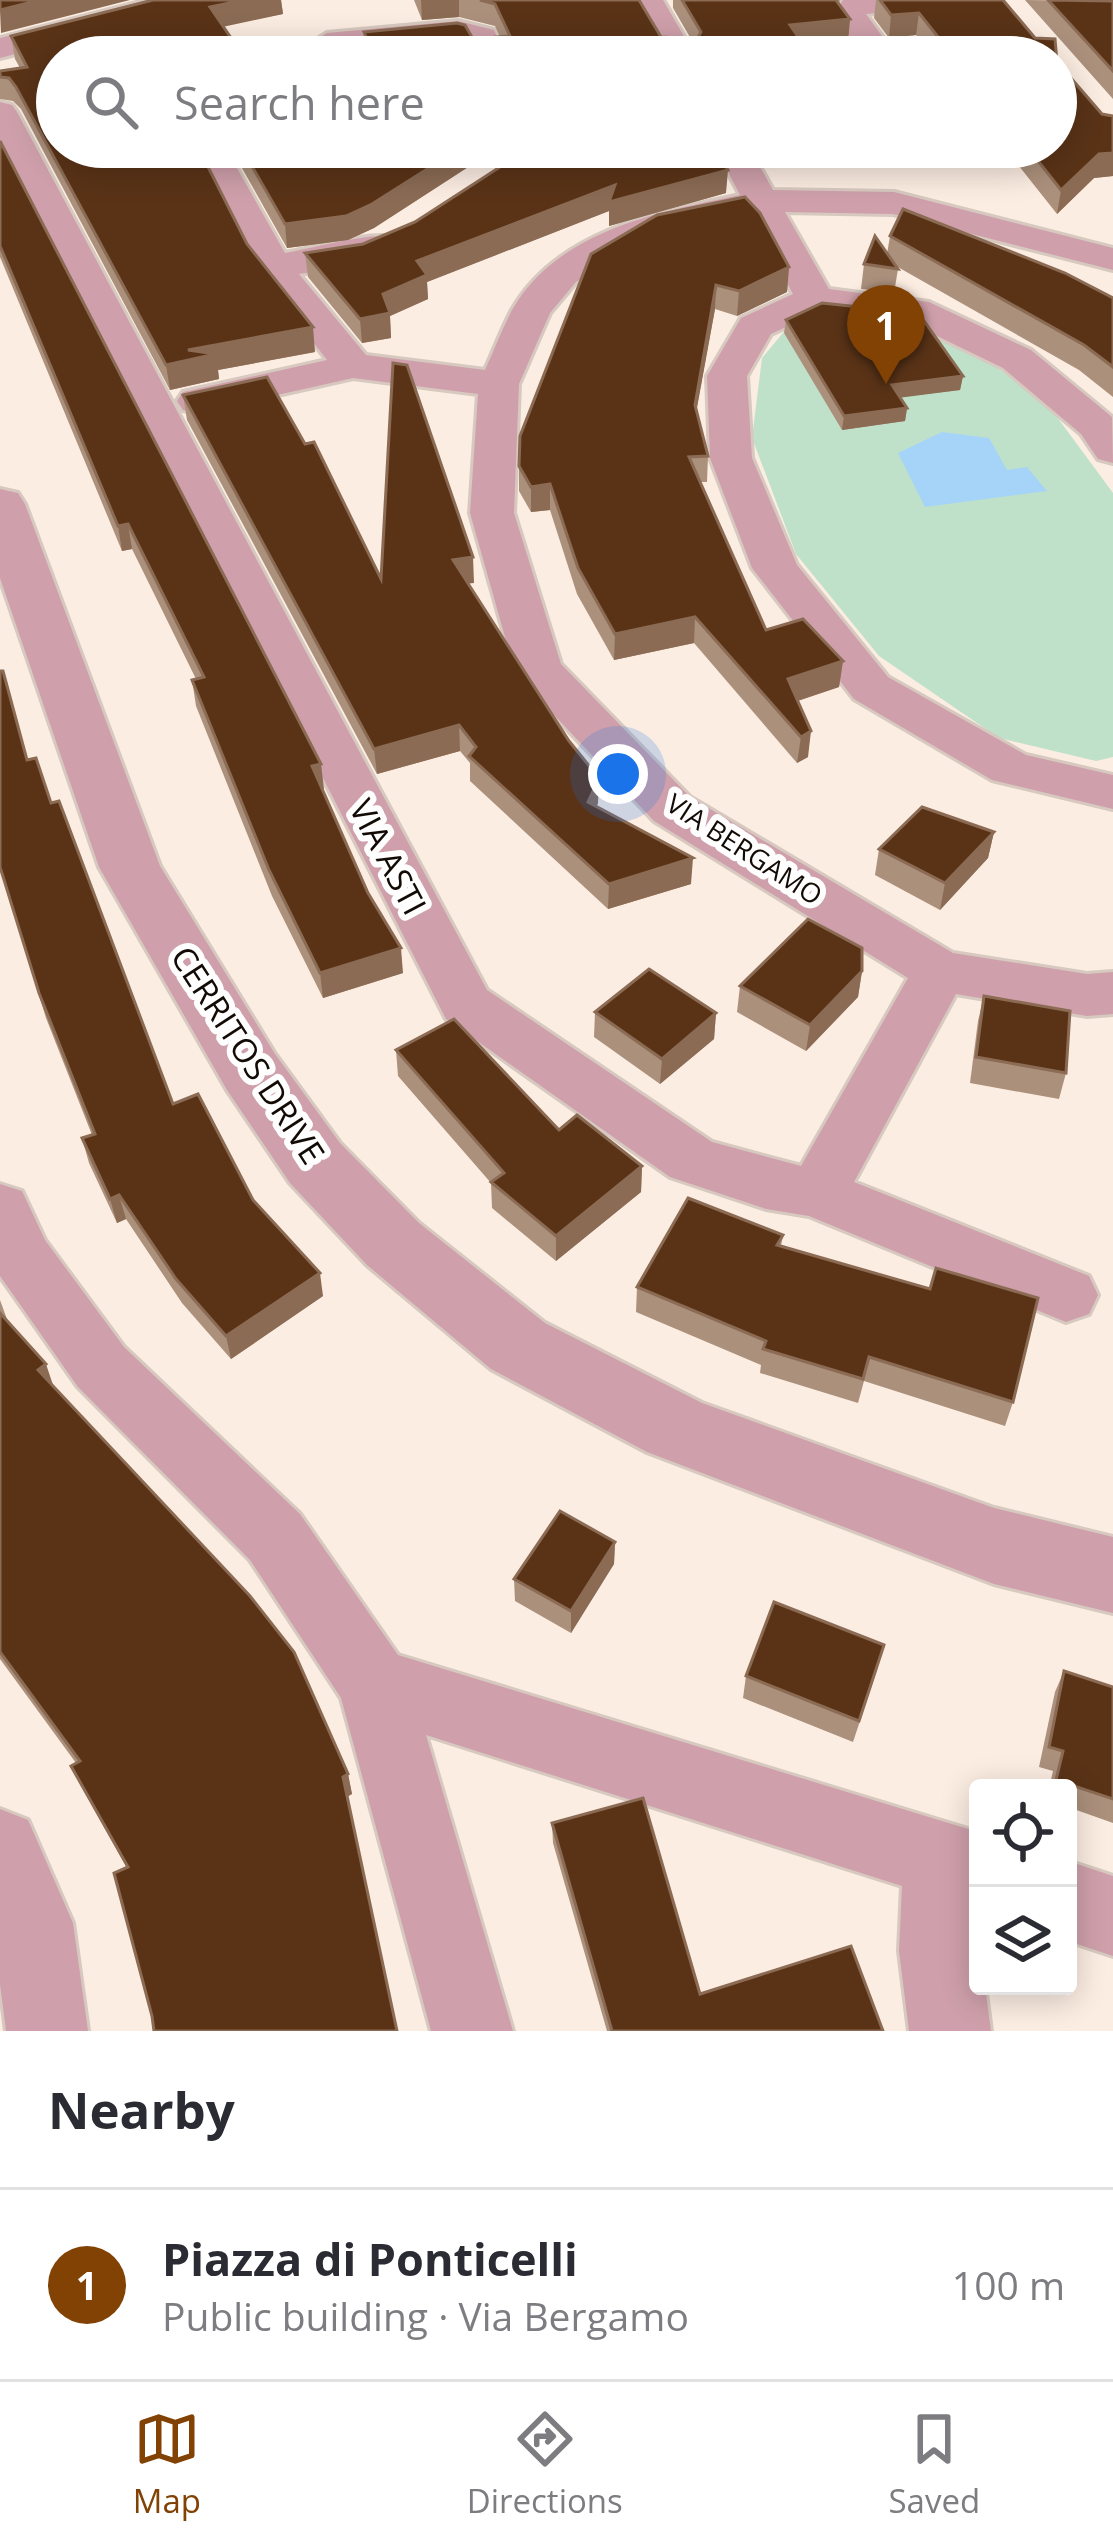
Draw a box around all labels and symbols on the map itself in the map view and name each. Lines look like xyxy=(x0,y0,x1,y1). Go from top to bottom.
pin: 1 xyxy=(847,285,925,384)
your location xyxy=(588,744,648,804)
street label: VIA BERGAMO xyxy=(660,785,830,913)
street label: VIA ASTI xyxy=(339,791,438,922)
street label: CERRITOS DRIVE xyxy=(161,937,336,1172)

